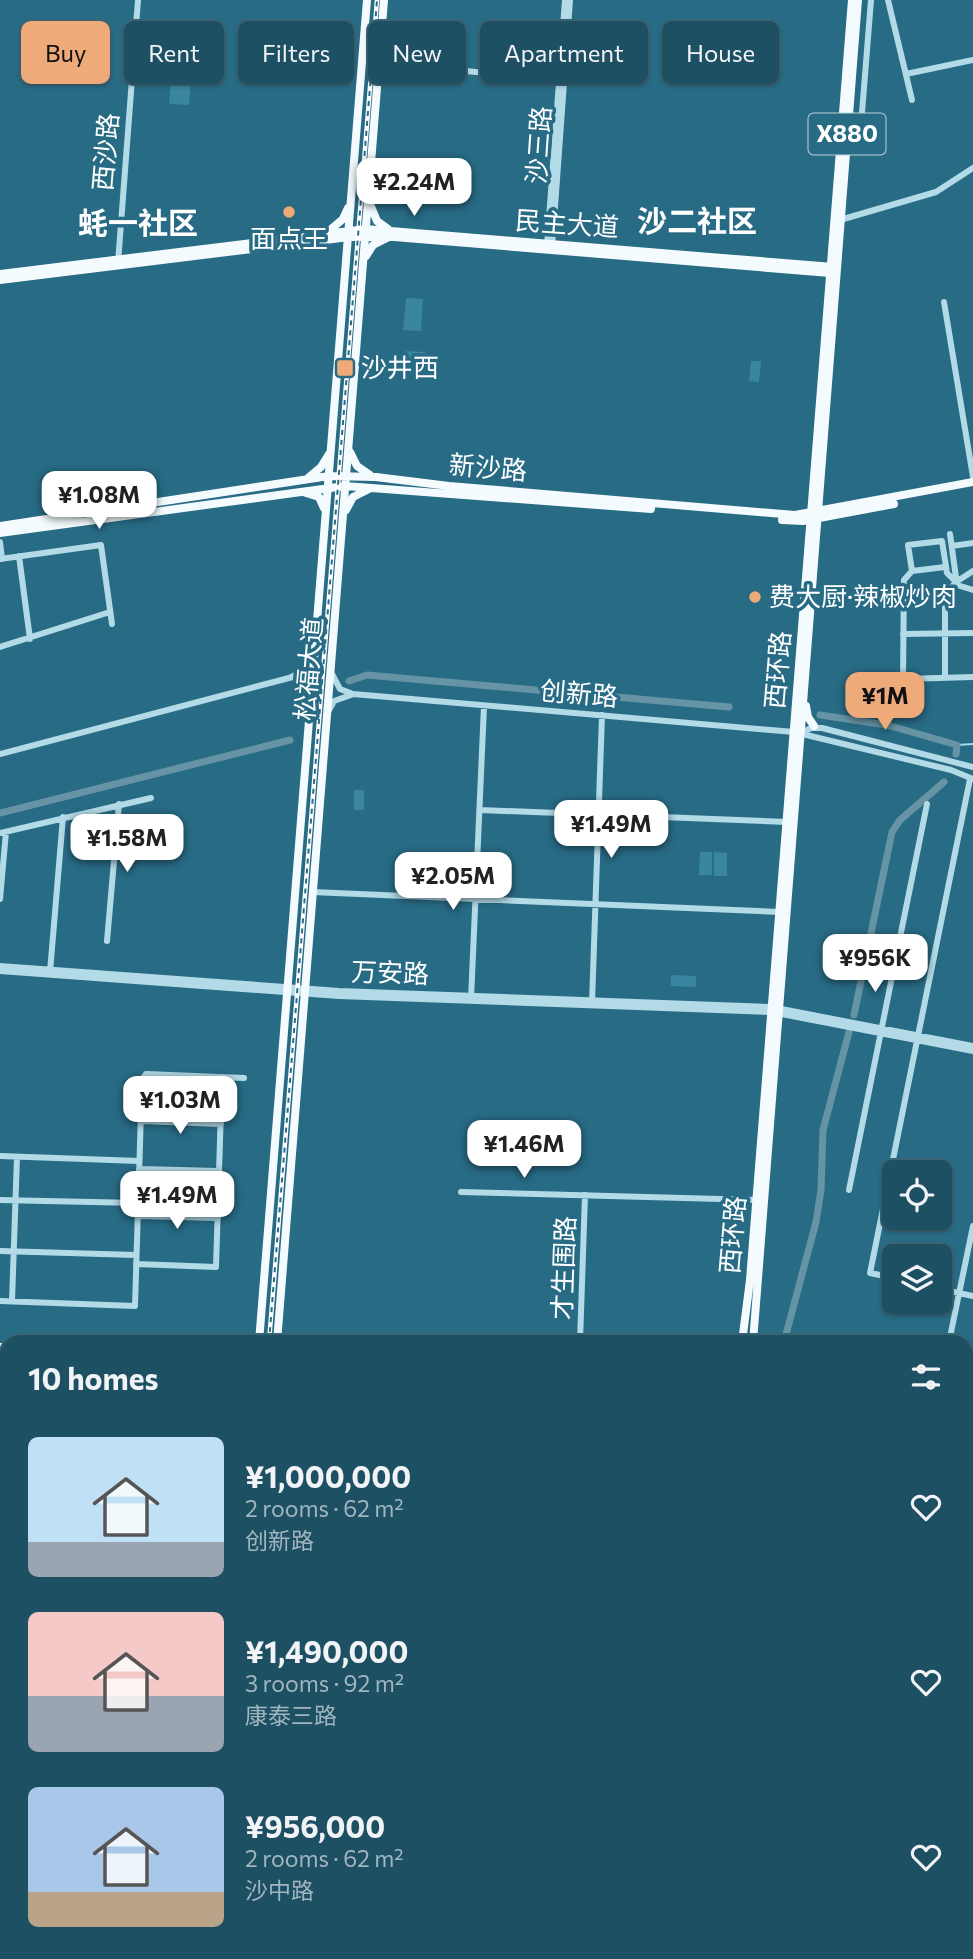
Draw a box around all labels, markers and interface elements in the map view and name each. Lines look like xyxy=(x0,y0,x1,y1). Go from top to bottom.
chip: Buy xyxy=(21,21,110,84)
chip: Rent xyxy=(124,21,224,84)
chip: Filters xyxy=(238,21,354,84)
chip: New xyxy=(368,21,466,84)
chip: Apartment xyxy=(480,21,648,84)
chip: House xyxy=(662,21,779,84)
street label: 沙三路 xyxy=(519,105,556,185)
street label: 西沙路 xyxy=(86,112,123,192)
road number: X880 xyxy=(808,114,886,154)
pin: ¥2.24M xyxy=(357,158,471,218)
text: ¥2.24M xyxy=(372,167,456,195)
district label: 沙二社区 xyxy=(637,201,757,238)
district label: 蚝一社区 xyxy=(78,203,198,240)
street label: 民主大道 xyxy=(514,203,620,242)
marker: 面点王 xyxy=(281,204,297,220)
place label: 面点王 xyxy=(250,222,328,253)
place label: 沙井西 xyxy=(361,351,439,382)
marker: 沙井西 xyxy=(335,358,355,378)
street label: 新沙路 xyxy=(448,448,528,485)
pin: ¥1.08M xyxy=(42,472,156,531)
text: ¥1.08M xyxy=(58,480,140,508)
place label: 费大厨·辣椒炒肉 xyxy=(769,580,957,611)
marker: 费大厨·辣椒炒肉 xyxy=(747,589,763,605)
street label: 松福大道 xyxy=(288,616,327,722)
street label: 西环路 xyxy=(758,630,795,710)
pin: ¥1M xyxy=(851,672,919,732)
street label: 创新路 xyxy=(539,674,619,711)
text: ¥1M xyxy=(861,681,909,709)
pin: ¥1.49M xyxy=(554,800,668,860)
text: ¥1.49M xyxy=(570,809,652,837)
pin: ¥1.58M xyxy=(70,814,184,874)
text: ¥1.58M xyxy=(86,823,168,851)
pin: ¥2.05M xyxy=(396,852,510,912)
text: ¥2.05M xyxy=(411,861,495,889)
pin: ¥956K xyxy=(826,934,924,994)
text: ¥956K xyxy=(839,943,911,971)
street label: 万安路 xyxy=(351,955,430,988)
pin: ¥1.03M xyxy=(123,1076,237,1136)
text: ¥1.03M xyxy=(139,1085,221,1113)
pin: ¥1.46M xyxy=(467,1120,581,1180)
text: ¥1.46M xyxy=(483,1129,565,1157)
map controls xyxy=(882,1160,952,1314)
button: locate xyxy=(882,1160,952,1230)
pin: ¥1.49M xyxy=(120,1172,234,1231)
text: ¥1.49M xyxy=(136,1180,218,1208)
street label: 西环路 xyxy=(713,1195,750,1275)
street label: 才生围路 xyxy=(545,1215,580,1320)
button: layers xyxy=(882,1244,952,1314)
icon: filters xyxy=(907,1358,945,1396)
text: 10 homes xyxy=(28,1359,158,1396)
text: ¥1,000,000 xyxy=(245,1457,411,1494)
icon: home xyxy=(84,1465,168,1549)
icon: heart xyxy=(907,1488,945,1526)
text: 2 rooms · 62 m² xyxy=(245,1494,404,1522)
text: 创新路 xyxy=(245,1526,314,1554)
text: ¥1,490,000 xyxy=(245,1632,408,1669)
icon: home xyxy=(84,1640,168,1724)
icon: heart xyxy=(907,1663,945,1701)
text: 3 rooms · 92 m² xyxy=(245,1669,404,1697)
text: 康泰三路 xyxy=(245,1701,337,1729)
text: ¥956,000 xyxy=(245,1807,385,1844)
icon: home xyxy=(84,1815,168,1899)
icon: heart xyxy=(907,1838,945,1876)
text: 2 rooms · 62 m² xyxy=(245,1844,404,1872)
text: 沙中路 xyxy=(245,1876,314,1904)

